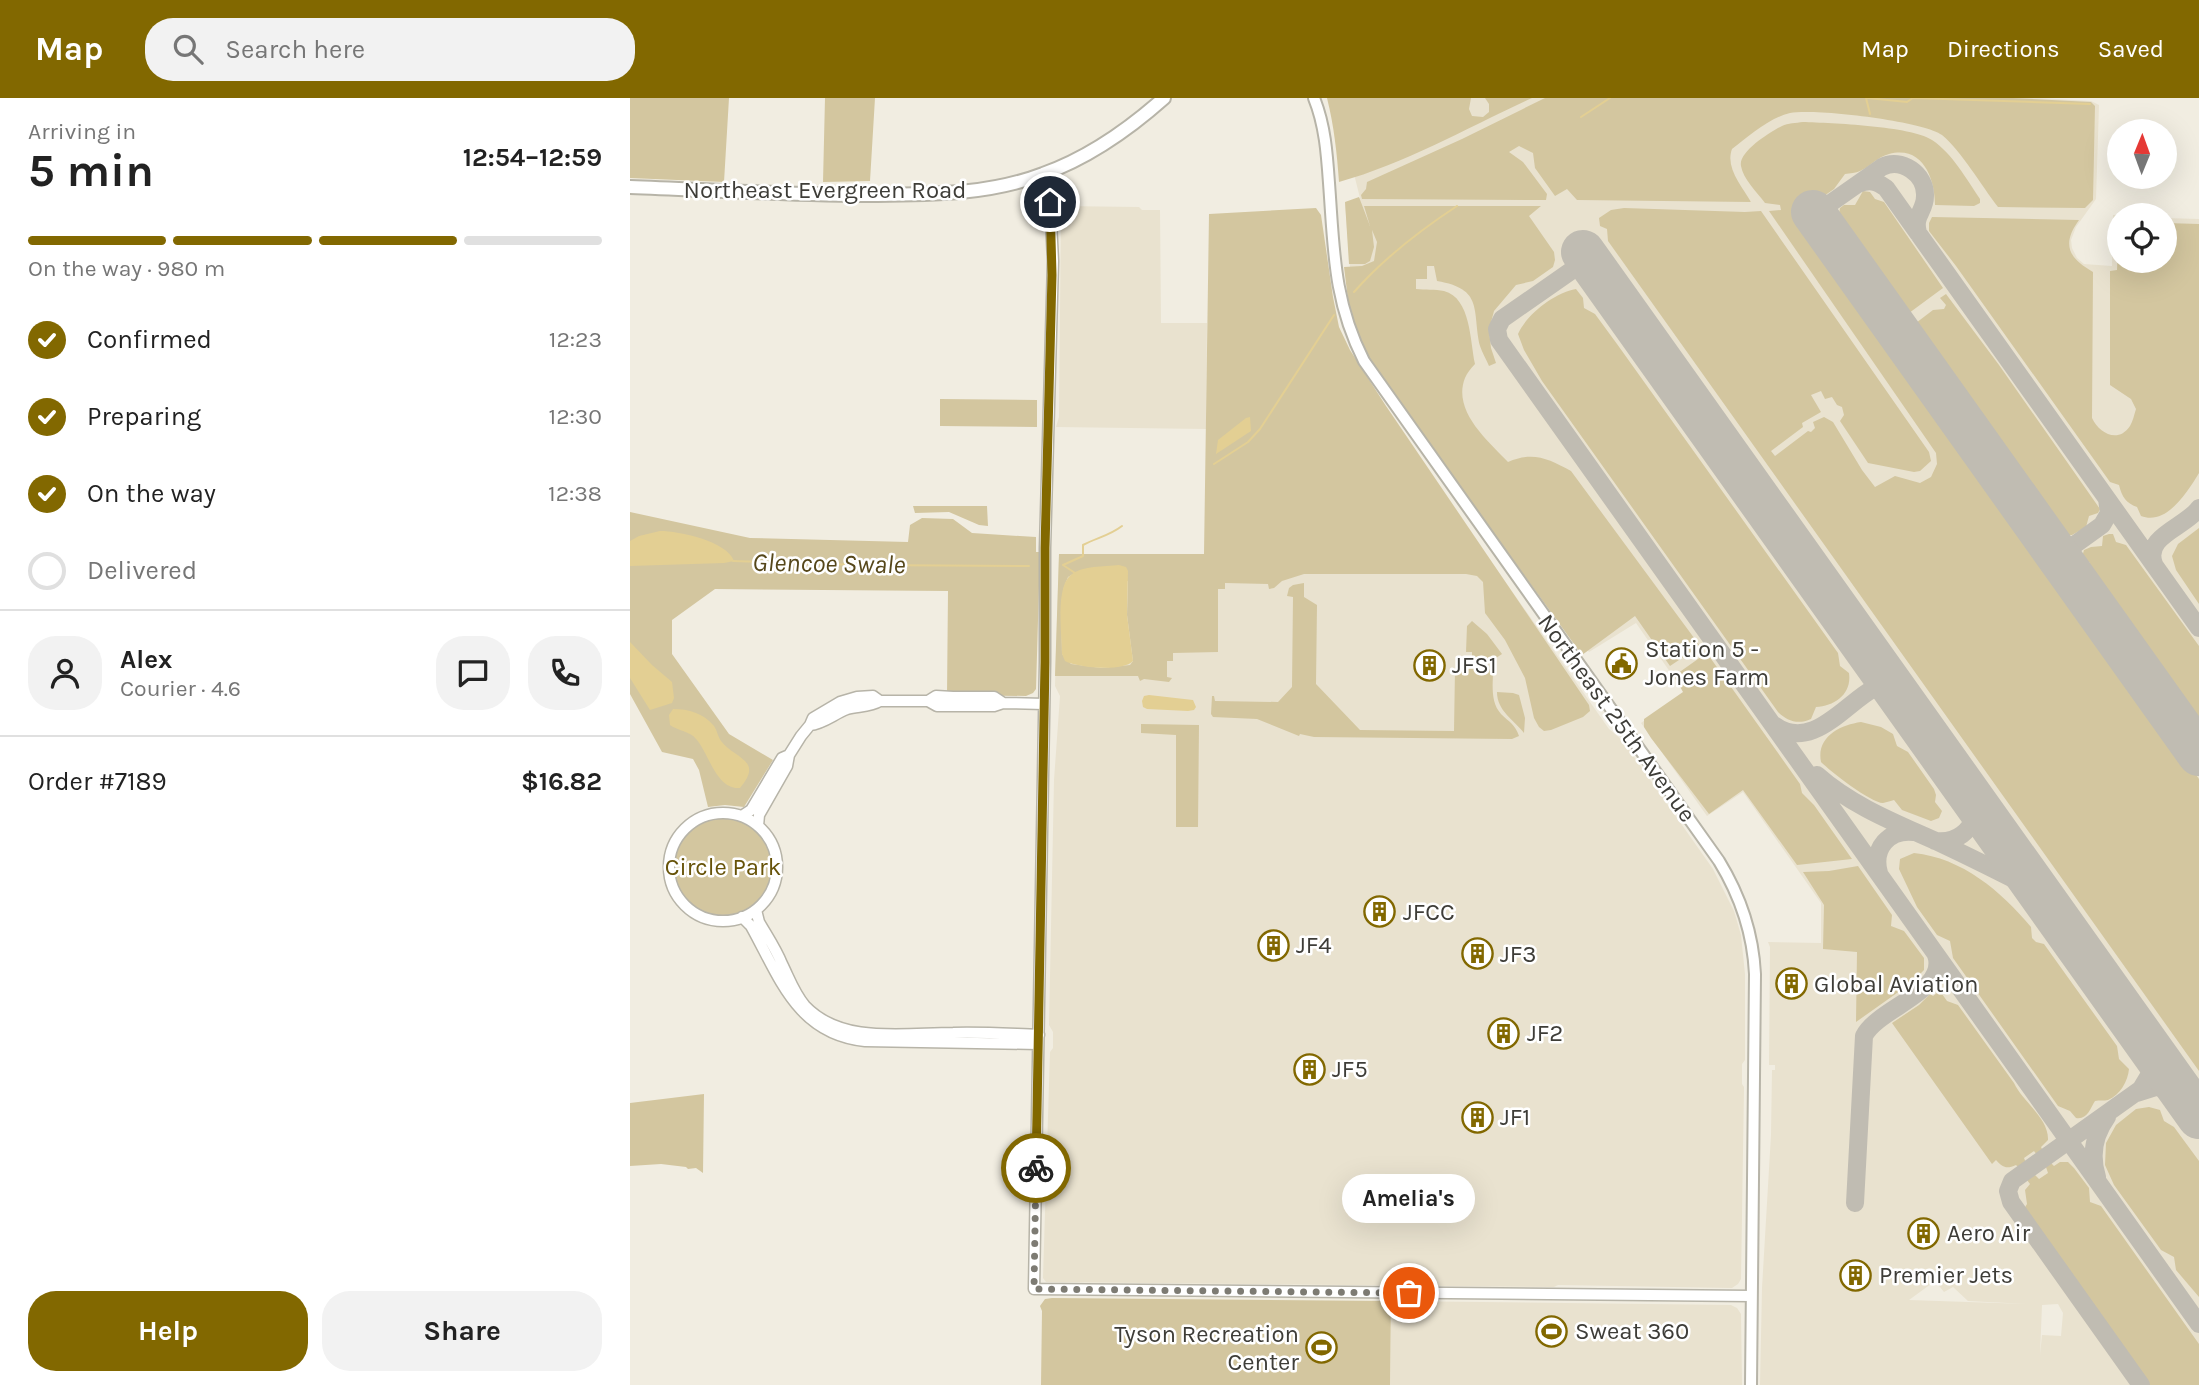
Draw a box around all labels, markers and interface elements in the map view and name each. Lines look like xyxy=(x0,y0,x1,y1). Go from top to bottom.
search box xyxy=(145,18,635,81)
text: Map xyxy=(35,30,103,68)
icon: search xyxy=(169,30,207,68)
text: Search here xyxy=(225,34,365,65)
text: Map xyxy=(1861,35,1909,63)
text: Directions xyxy=(1947,35,2060,63)
text: Saved xyxy=(2098,35,2164,63)
text: Arriving in xyxy=(28,118,136,145)
north arrow xyxy=(2107,119,2177,189)
map controls xyxy=(2107,119,2177,273)
text: 12:54–12:59 xyxy=(463,142,602,173)
text: 5 min xyxy=(28,144,154,198)
pin xyxy=(1020,172,1080,232)
street label: Northeast Evergreen Road xyxy=(683,176,967,204)
icon: home xyxy=(1031,183,1069,221)
button: locate xyxy=(2107,203,2177,273)
text: On the way · 980 m xyxy=(28,255,225,282)
icon: check xyxy=(28,321,66,359)
text: Confirmed xyxy=(87,324,212,355)
text: 12:23 xyxy=(549,326,602,353)
icon: check xyxy=(28,398,66,436)
text: Preparing xyxy=(87,401,201,432)
text: 12:30 xyxy=(549,403,602,430)
icon: check xyxy=(28,475,66,513)
text: On the way xyxy=(87,478,216,509)
text: 12:38 xyxy=(548,480,602,507)
water label: Glencoe Swale xyxy=(752,547,906,580)
text: Delivered xyxy=(87,555,197,586)
street label: Northeast 25th Avenue xyxy=(1532,609,1702,827)
place label: Station 5 - Jones Farm xyxy=(1645,635,1769,691)
button: person xyxy=(28,636,102,710)
button: chat xyxy=(436,636,510,710)
button: phone xyxy=(528,636,602,710)
text: Alex xyxy=(120,644,172,675)
public building icon: Station 5 - Jones Farm xyxy=(1605,646,1639,680)
building icon: JFS1 xyxy=(1412,648,1446,682)
place label: JFS1 xyxy=(1452,651,1497,679)
text: Courier · 4.6 xyxy=(120,675,241,702)
text: Order #7189 xyxy=(28,766,167,797)
text: $16.82 xyxy=(521,766,602,797)
park label: Circle Park xyxy=(665,853,781,881)
building icon: JFCC xyxy=(1363,895,1397,929)
place label: JFCC xyxy=(1403,898,1455,926)
building icon: JF4 xyxy=(1256,928,1290,962)
place label: JF4 xyxy=(1296,931,1332,959)
building icon: JF3 xyxy=(1460,937,1494,971)
place label: JF3 xyxy=(1500,940,1536,968)
building icon: Global Aviation xyxy=(1774,967,1808,1001)
place label: Global Aviation xyxy=(1814,970,1979,998)
building icon: JF2 xyxy=(1487,1016,1521,1050)
place label: JF2 xyxy=(1527,1019,1563,1047)
building icon: JF5 xyxy=(1292,1052,1326,1086)
place label: JF5 xyxy=(1332,1055,1368,1083)
building icon: JF1 xyxy=(1460,1100,1494,1134)
place label: JF1 xyxy=(1500,1103,1530,1131)
courier xyxy=(1001,1133,1071,1203)
icon: bike xyxy=(1017,1149,1055,1187)
callout: Amelia's xyxy=(1342,1174,1476,1223)
text: Amelia's xyxy=(1362,1185,1455,1212)
building icon: Aero Air xyxy=(1907,1216,1941,1250)
place label: Aero Air xyxy=(1947,1219,2031,1247)
building icon: Premier Jets xyxy=(1839,1258,1873,1292)
place label: Premier Jets xyxy=(1879,1261,2013,1289)
pin xyxy=(1379,1263,1439,1323)
icon: bag xyxy=(1390,1274,1428,1312)
button: Help xyxy=(28,1291,308,1371)
button: Share xyxy=(322,1291,602,1371)
sports icon: Sweat 360 xyxy=(1535,1314,1569,1348)
place label: Sweat 360 xyxy=(1575,1317,1689,1345)
place label: Tyson Recreation Center xyxy=(1114,1320,1299,1376)
sports icon: Tyson Recreation Center xyxy=(1305,1331,1339,1365)

